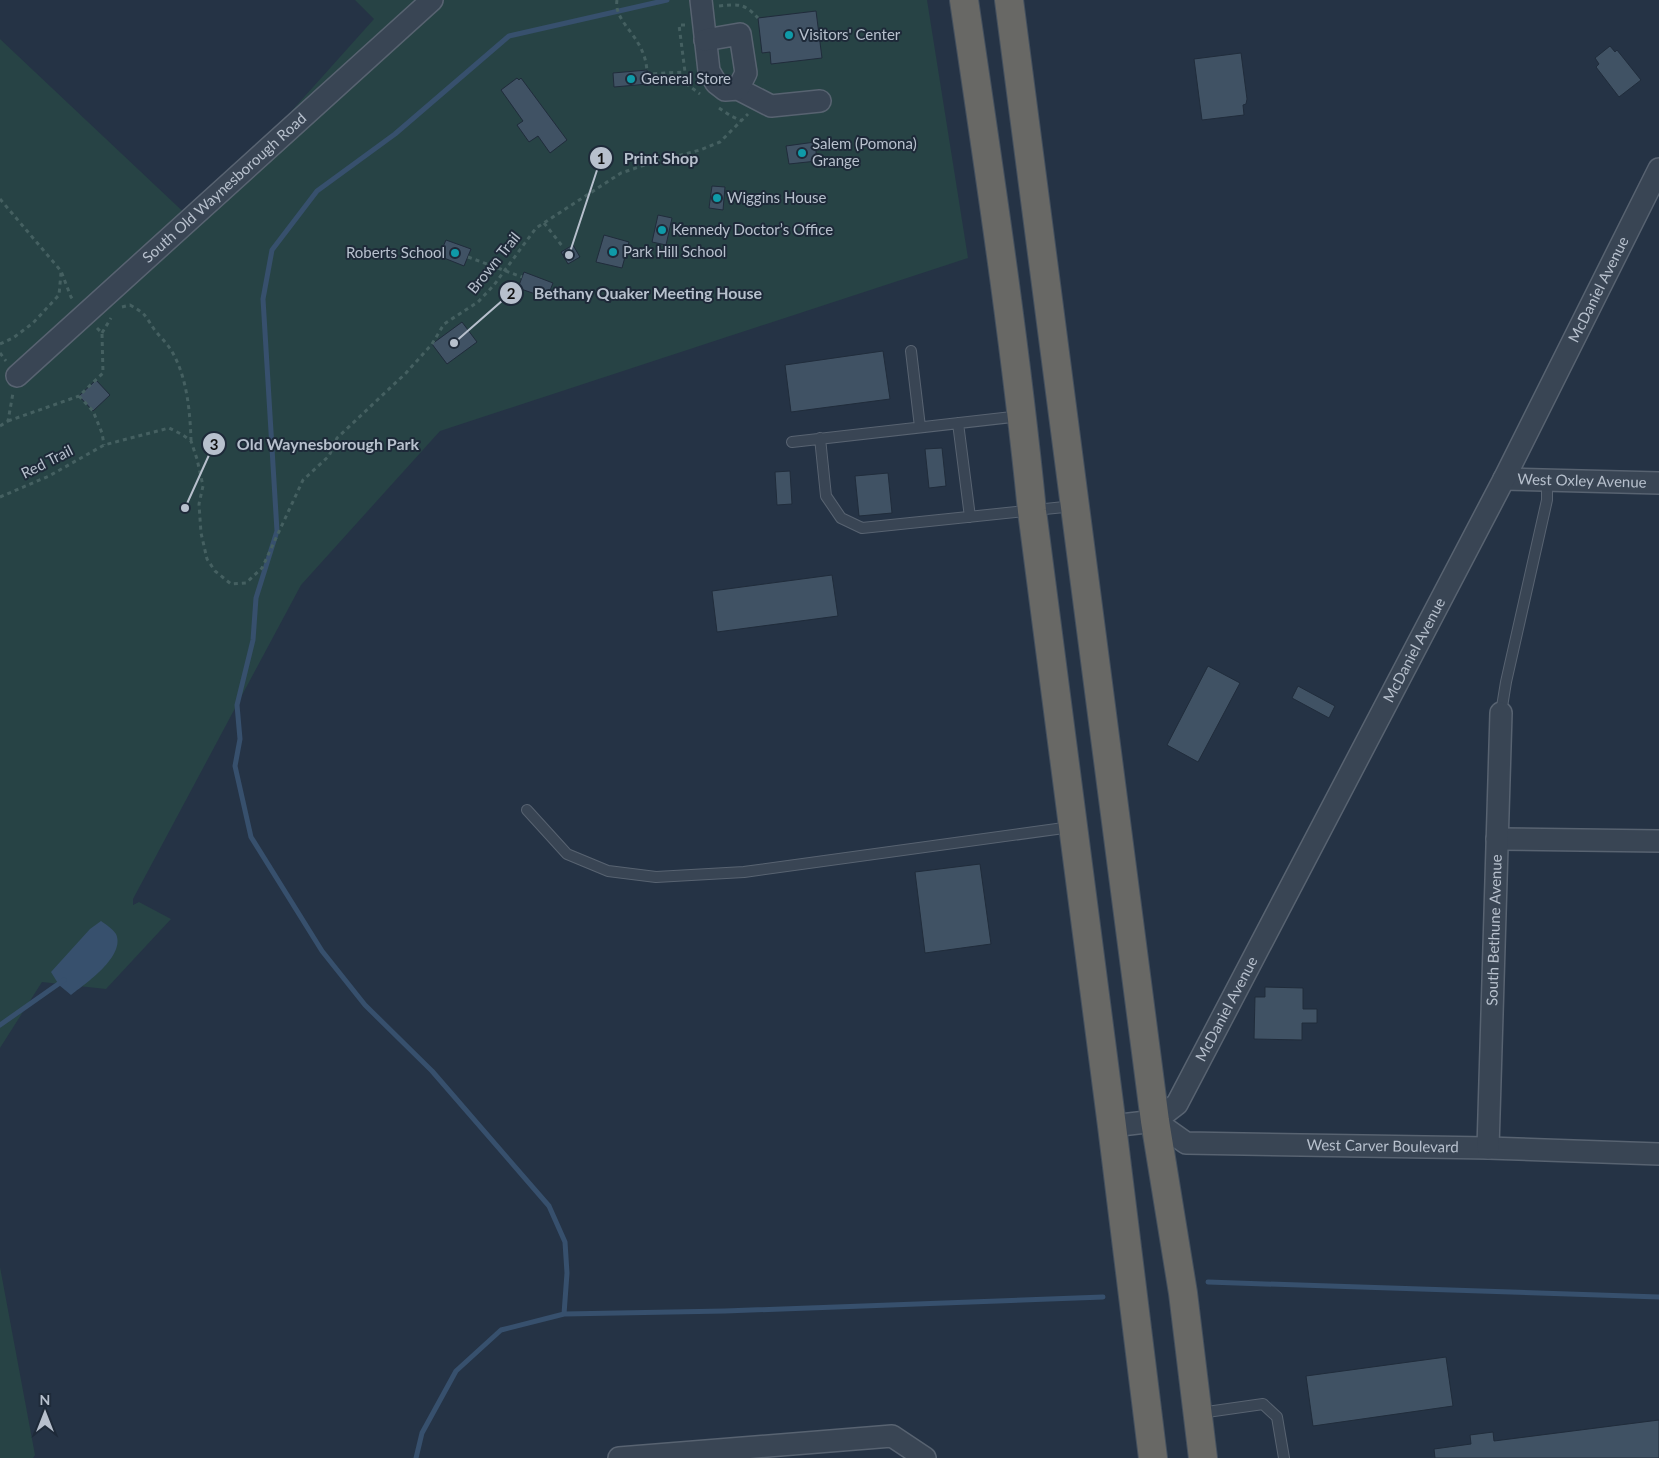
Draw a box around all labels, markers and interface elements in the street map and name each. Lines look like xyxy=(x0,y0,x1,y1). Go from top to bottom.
place label: Visitors' Center xyxy=(799,25,901,43)
marker: Visitors' Center xyxy=(783,29,795,41)
place label: General Store xyxy=(641,69,731,87)
marker: General Store xyxy=(625,73,637,85)
street label: South Old Waynesborough Road xyxy=(138,108,309,266)
place label: Salem (Pomona) Grange xyxy=(812,134,917,169)
callout: Print Shop xyxy=(588,143,708,174)
marker: Salem (Pomona) Grange xyxy=(796,147,808,159)
text: Print Shop xyxy=(624,148,698,167)
text: 1 xyxy=(597,149,605,167)
place label: Wiggins House xyxy=(727,188,827,206)
marker: Wiggins House xyxy=(711,192,723,204)
place label: Kennedy Doctor’s Office xyxy=(672,220,833,238)
marker: Kennedy Doctor’s Office xyxy=(656,224,668,236)
street label: Brown Trail xyxy=(463,228,523,297)
street label: McDaniel Avenue xyxy=(1564,233,1632,345)
place label: Park Hill School xyxy=(623,242,726,260)
place label: Roberts School xyxy=(346,243,445,261)
marker: Park Hill School xyxy=(607,246,619,258)
marker: Roberts School xyxy=(449,247,461,259)
callout: Bethany Quaker Meeting House xyxy=(498,278,772,309)
text: Bethany Quaker Meeting House xyxy=(534,283,763,302)
text: 2 xyxy=(507,284,516,302)
callout: Old Waynesborough Park xyxy=(202,429,429,460)
text: Old Waynesborough Park xyxy=(237,434,420,453)
text: 3 xyxy=(210,435,218,453)
street label: Red Trail xyxy=(18,440,75,482)
street label: West Oxley Avenue xyxy=(1517,469,1647,491)
street label: McDaniel Avenue xyxy=(1379,594,1448,705)
street label: South Bethune Avenue xyxy=(1482,854,1505,1006)
street label: McDaniel Avenue xyxy=(1191,953,1261,1064)
street label: West Carver Boulevard xyxy=(1306,1135,1459,1156)
north arrow xyxy=(20,1388,70,1438)
text: N xyxy=(40,1391,50,1408)

